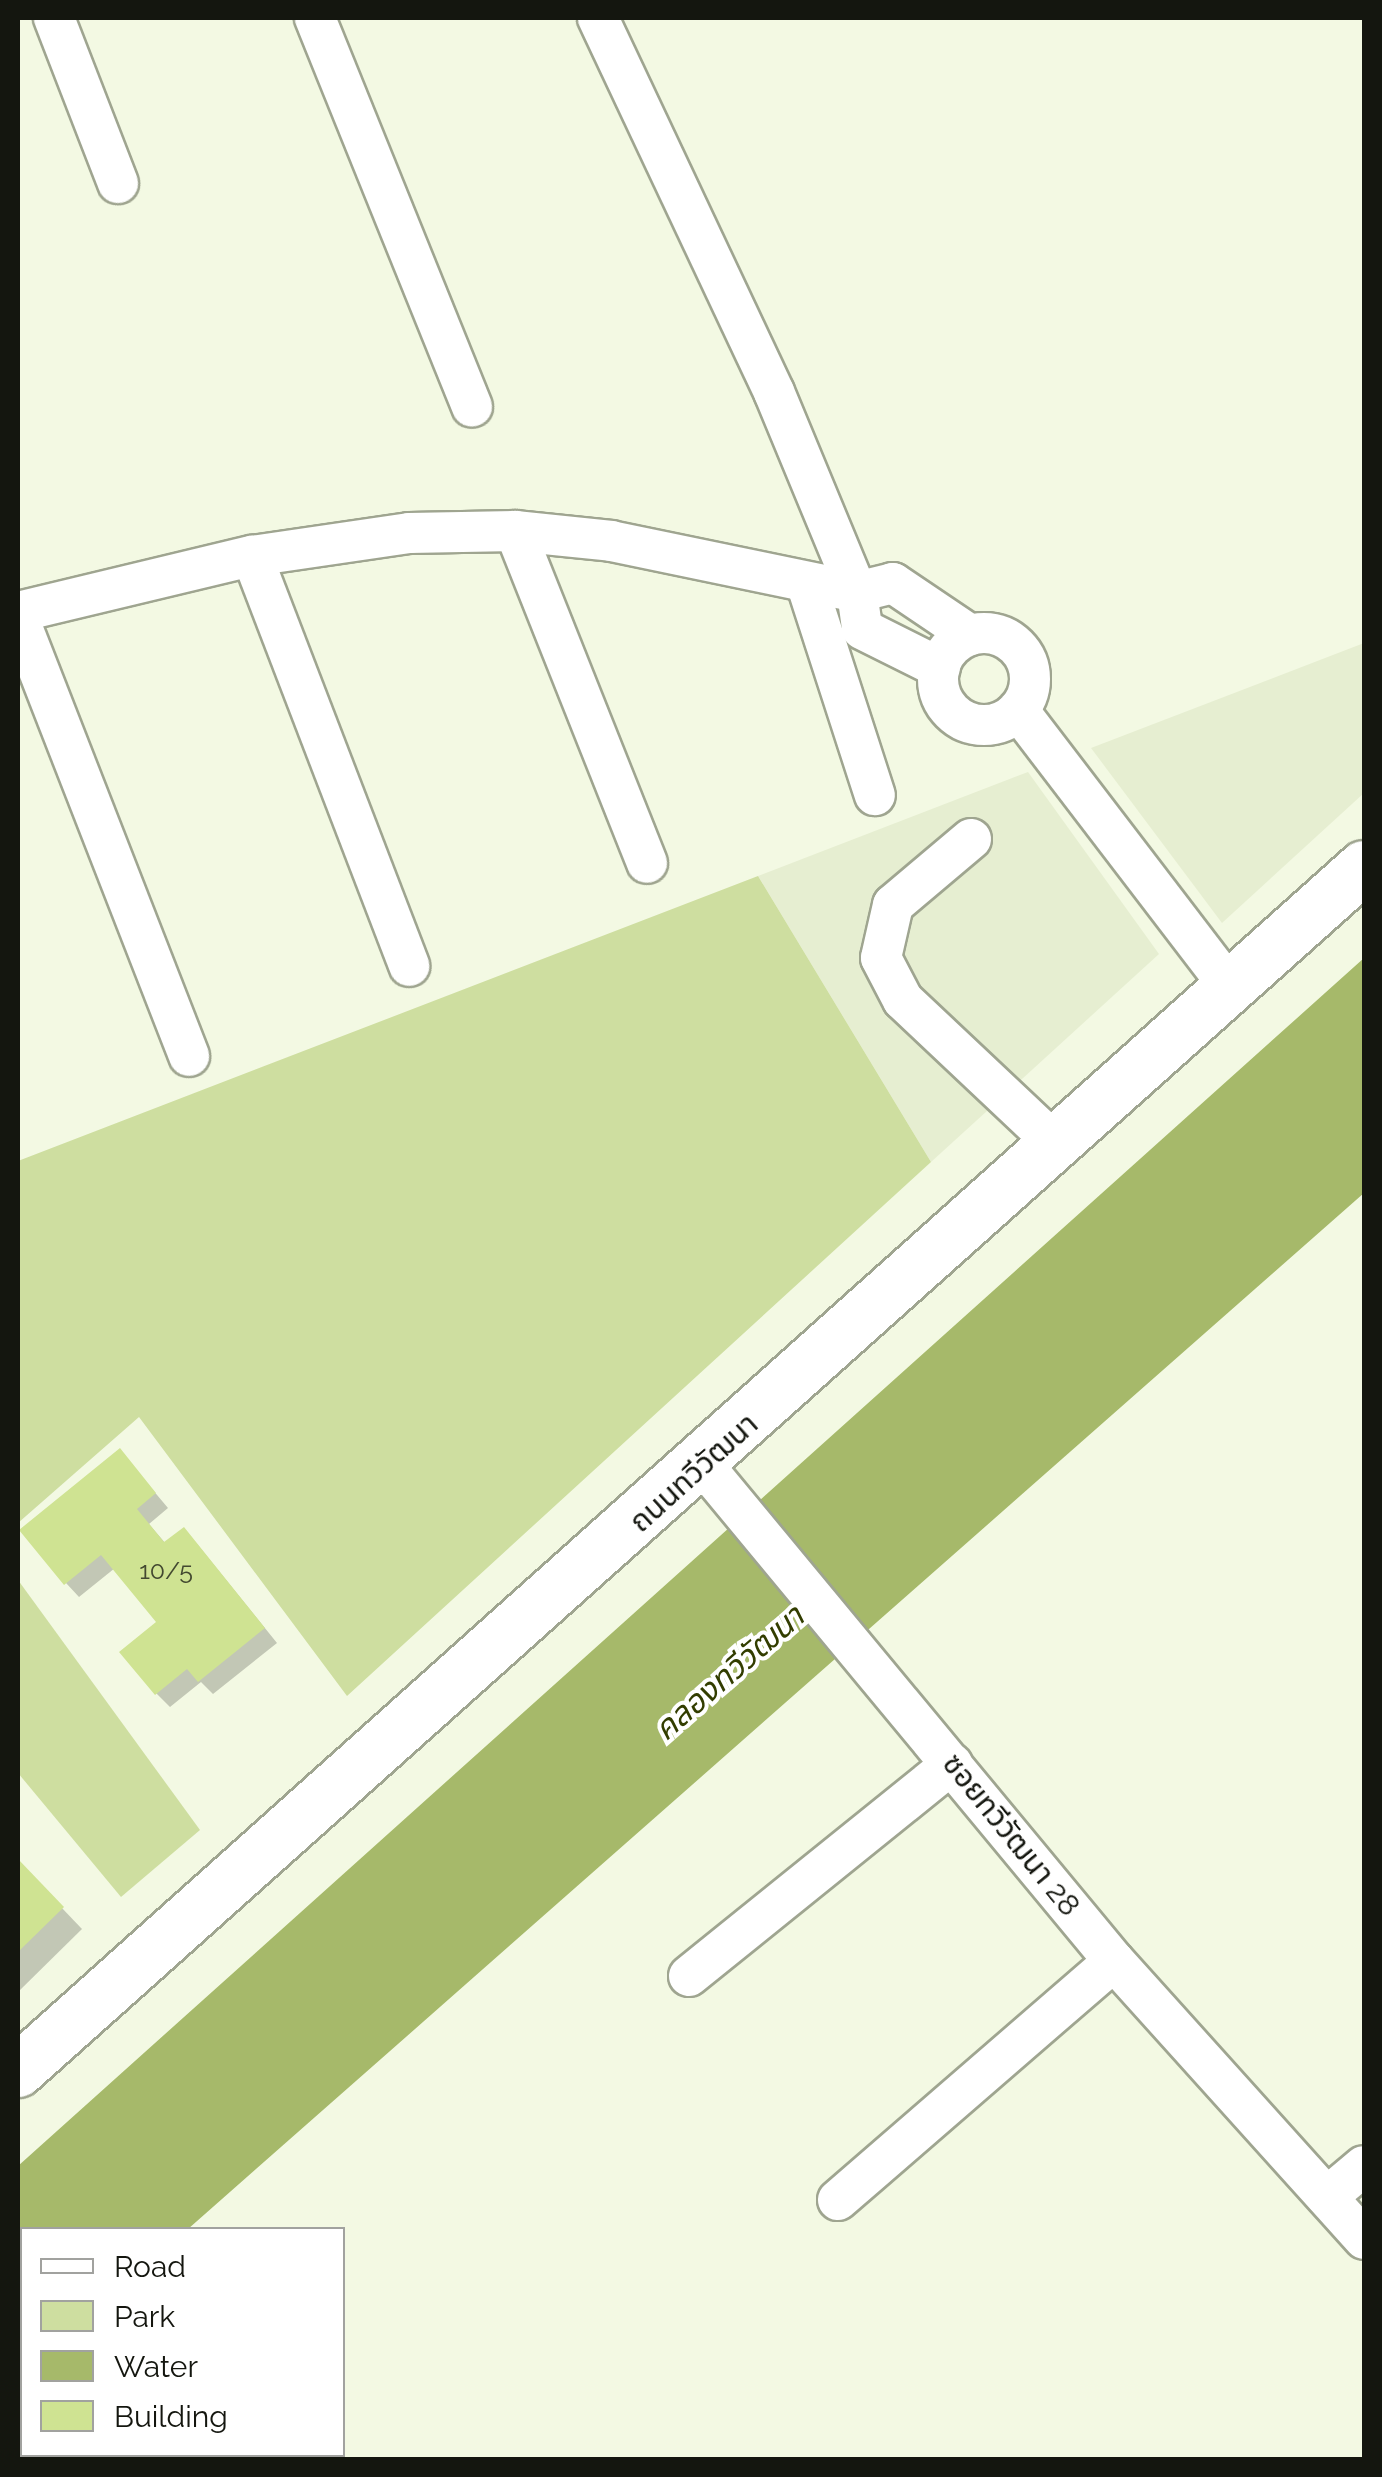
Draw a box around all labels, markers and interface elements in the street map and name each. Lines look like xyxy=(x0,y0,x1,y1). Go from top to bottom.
street label: ถนนทวีวัฒนา xyxy=(622,1406,766,1540)
house number: 10/5 xyxy=(139,1555,193,1585)
water label: คลองทวีวัฒนา xyxy=(646,1598,812,1748)
street label: ซอยทวีวัฒนา 28 xyxy=(935,1747,1087,1923)
legend xyxy=(20,2227,345,2457)
text: Road xyxy=(114,2249,186,2284)
text: Park xyxy=(114,2299,175,2334)
text: Water xyxy=(114,2349,198,2384)
text: Building xyxy=(114,2399,228,2434)

